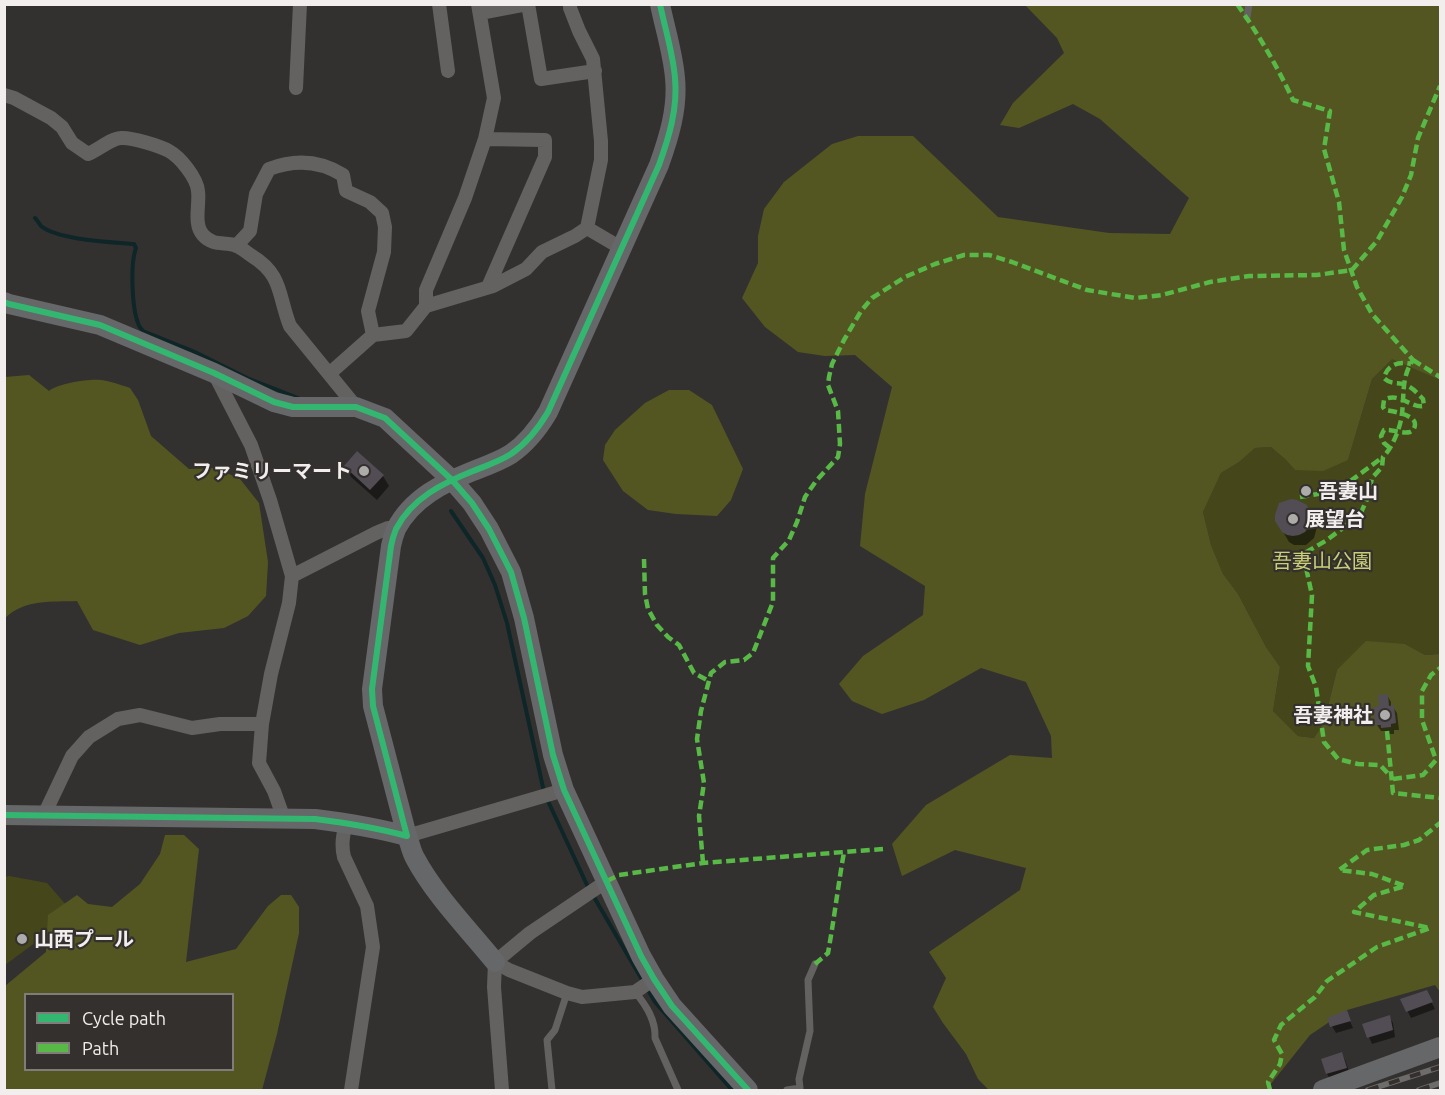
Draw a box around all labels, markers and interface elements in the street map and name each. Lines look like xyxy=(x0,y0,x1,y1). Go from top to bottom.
place label: ファミリーマート xyxy=(192,459,352,483)
marker: ファミリーマート xyxy=(357,464,371,478)
place label: 吾妻山 xyxy=(1318,479,1378,503)
marker: 吾妻山 xyxy=(1299,484,1313,498)
place label: 展望台 xyxy=(1305,507,1365,531)
marker: 展望台 xyxy=(1286,512,1300,526)
park label: 吾妻山公園 xyxy=(1272,549,1372,573)
place label: 吾妻神社 xyxy=(1293,703,1373,727)
marker: 吾妻神社 xyxy=(1378,708,1392,722)
place label: 山西プール xyxy=(34,927,134,951)
marker: 山西プール xyxy=(15,932,29,946)
legend xyxy=(24,993,234,1071)
text: Cycle path xyxy=(82,1008,166,1028)
text: Path xyxy=(82,1038,119,1058)

